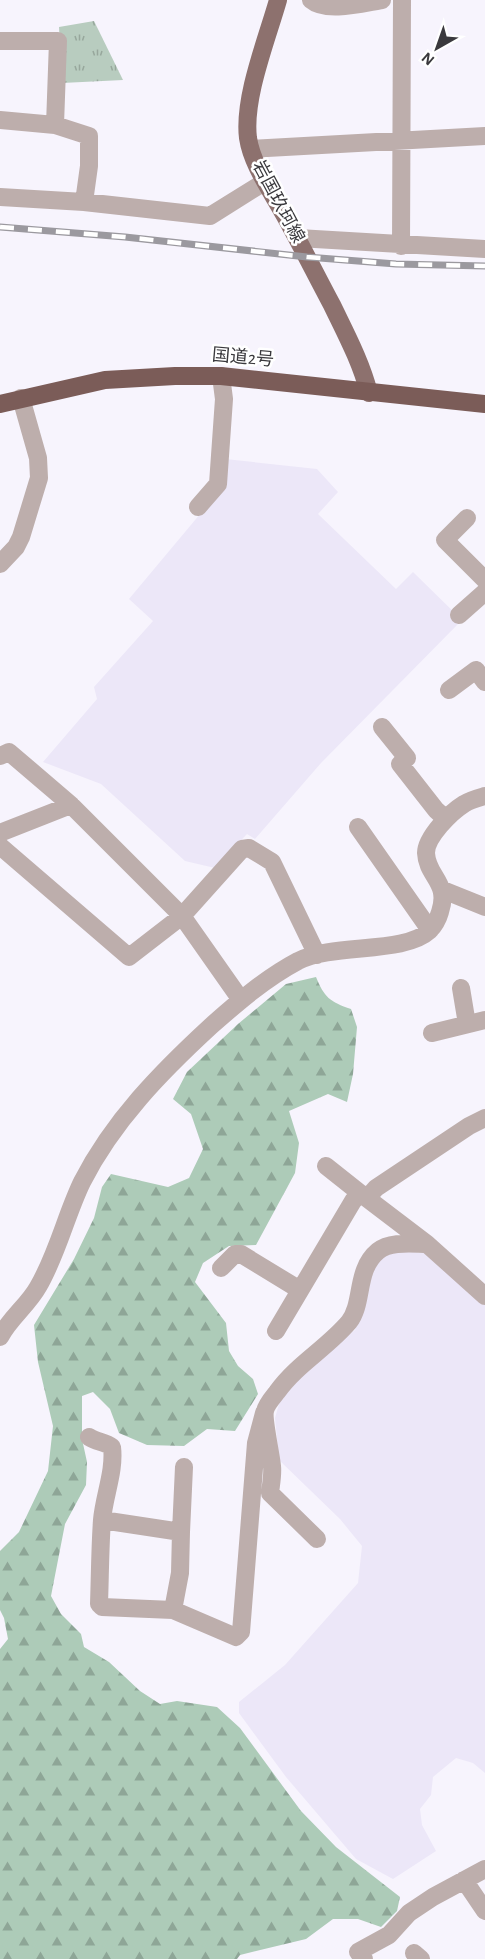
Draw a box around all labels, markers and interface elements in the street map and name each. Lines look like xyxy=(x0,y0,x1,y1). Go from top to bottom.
north arrow xyxy=(407,18,467,78)
text: N xyxy=(419,49,437,68)
street label: 岩国玖珂線 xyxy=(249,157,309,246)
street label: 国道2号 xyxy=(211,344,275,370)

